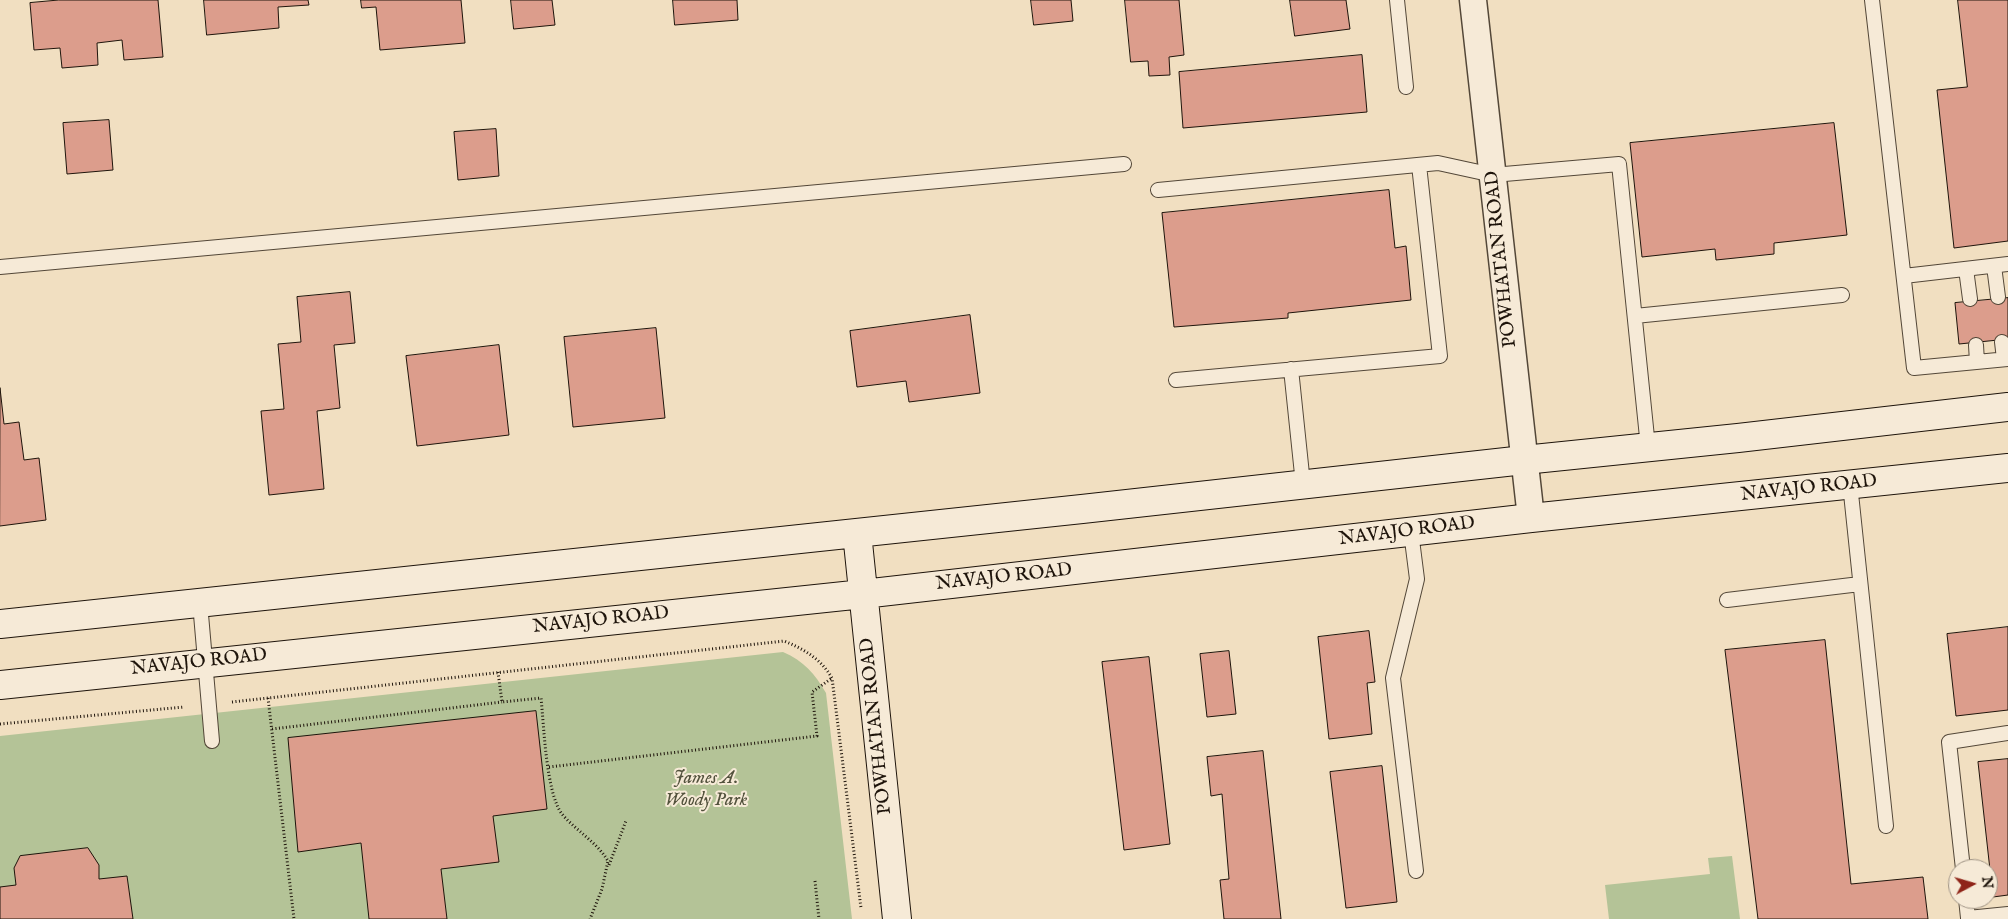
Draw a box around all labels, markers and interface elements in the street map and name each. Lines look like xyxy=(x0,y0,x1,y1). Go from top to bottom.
street label: POWHATAN ROAD xyxy=(1481,170,1523,348)
street label: NAVAJO ROAD xyxy=(1740,471,1878,507)
street label: NAVAJO ROAD xyxy=(1338,512,1476,552)
street label: NAVAJO ROAD xyxy=(935,560,1073,596)
street label: NAVAJO ROAD xyxy=(532,603,670,639)
street label: POWHATAN ROAD xyxy=(856,637,898,815)
street label: NAVAJO ROAD xyxy=(130,645,268,681)
park label: James A. Woody Park xyxy=(665,768,747,812)
north arrow xyxy=(1948,859,1998,909)
text: N xyxy=(1977,876,1997,890)

